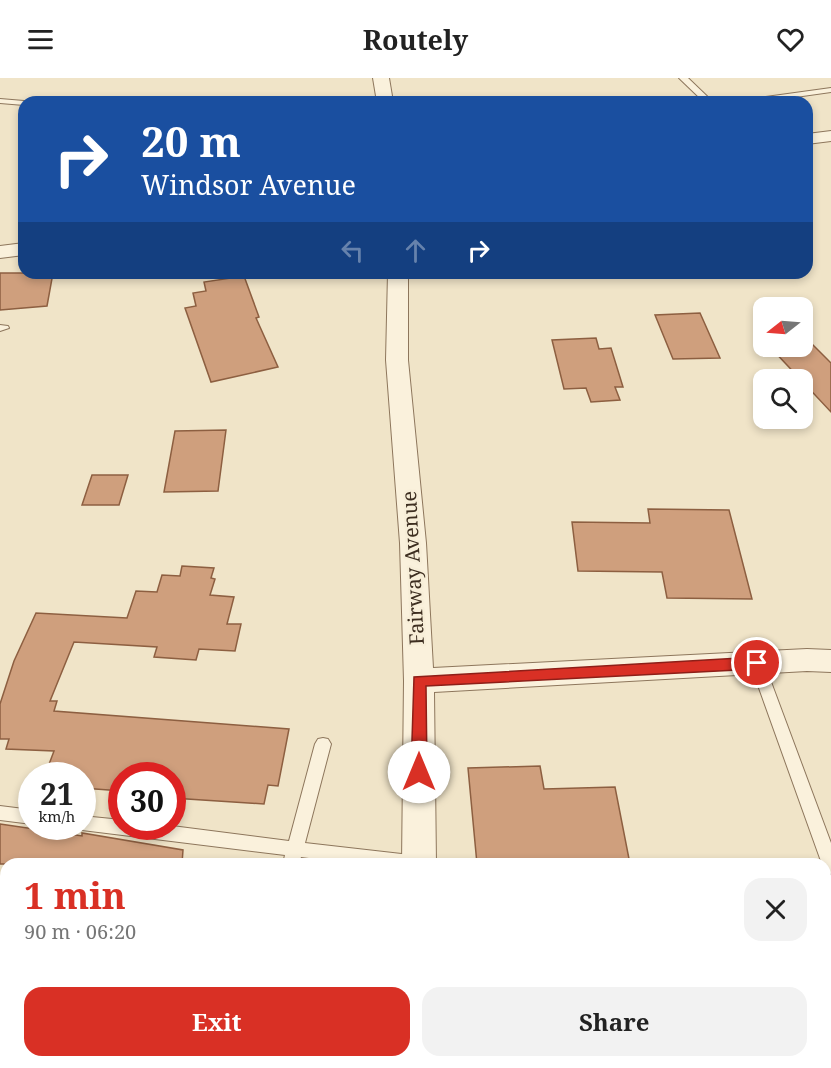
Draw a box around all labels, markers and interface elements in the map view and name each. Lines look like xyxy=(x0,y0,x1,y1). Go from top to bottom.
text: Routely xyxy=(363,21,468,58)
icon: menu xyxy=(24,23,57,56)
icon: heart xyxy=(774,23,807,56)
text: 20 m xyxy=(141,112,241,169)
icon: right xyxy=(42,120,120,198)
text: Windsor Avenue xyxy=(141,166,356,203)
icon: left xyxy=(336,234,369,267)
icon: ahead xyxy=(399,234,432,267)
icon: right xyxy=(462,234,495,267)
north arrow xyxy=(753,297,813,357)
map controls xyxy=(753,297,813,429)
button: search xyxy=(753,369,813,429)
street label: Fairway Avenue xyxy=(395,490,430,646)
pin xyxy=(731,637,782,688)
icon: arrive xyxy=(740,646,773,679)
position arrow xyxy=(387,740,451,804)
speed limit sign: 30 xyxy=(108,762,186,840)
text: 21 xyxy=(40,773,74,814)
text: km/h xyxy=(39,806,75,826)
text: 1 min xyxy=(24,871,126,920)
button: close xyxy=(744,878,807,941)
text: 90 m · 06:20 xyxy=(24,918,136,945)
button: Exit xyxy=(24,987,410,1056)
button: Share xyxy=(422,987,807,1056)

